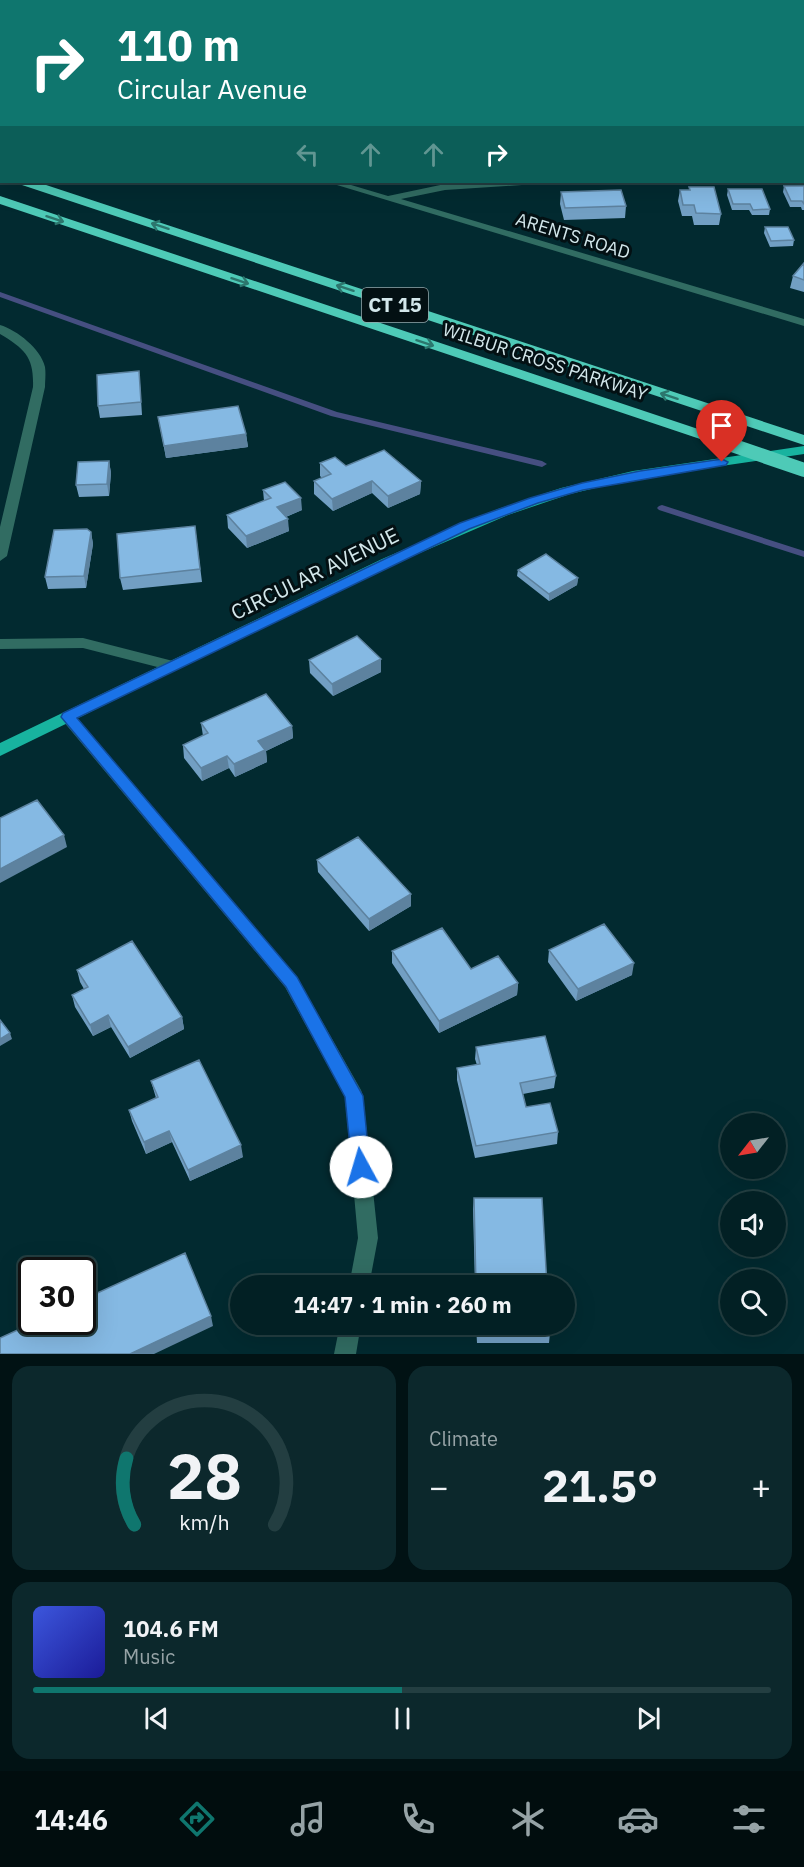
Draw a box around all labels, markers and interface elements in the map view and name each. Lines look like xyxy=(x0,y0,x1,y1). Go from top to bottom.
text: 110 m xyxy=(117,18,240,73)
icon: right xyxy=(18,24,96,102)
text: Circular Avenue xyxy=(117,71,307,106)
icon: left xyxy=(291,138,324,171)
icon: ahead xyxy=(354,138,387,171)
icon: ahead xyxy=(417,138,450,171)
icon: right xyxy=(480,138,513,171)
street label: ARENTS ROAD xyxy=(513,207,633,264)
one-way arrow xyxy=(46,214,65,225)
one-way arrow xyxy=(151,220,170,231)
one-way arrow xyxy=(230,276,249,287)
one-way arrow xyxy=(336,282,355,293)
road number: CT 15 xyxy=(362,288,428,322)
street label: WILBUR CROSS PARKWAY xyxy=(440,318,651,406)
one-way arrow xyxy=(415,338,434,349)
one-way arrow xyxy=(660,390,679,401)
pin xyxy=(696,400,747,462)
icon: arrive xyxy=(705,409,738,442)
street label: CIRCULAR AVENUE xyxy=(226,520,403,626)
north arrow xyxy=(720,1113,786,1179)
map controls xyxy=(720,1113,786,1335)
position arrow xyxy=(329,1135,393,1199)
button: sound xyxy=(720,1191,786,1257)
speed limit sign: 30 xyxy=(18,1257,96,1335)
button: search xyxy=(720,1269,786,1335)
text: 14:47 · 1 min · 260 m xyxy=(293,1290,512,1319)
text: Climate xyxy=(429,1425,498,1452)
text: 28 xyxy=(167,1435,241,1516)
text: 21.5° xyxy=(542,1456,658,1514)
text: − xyxy=(429,1465,449,1508)
text: + xyxy=(751,1465,771,1508)
text: km/h xyxy=(179,1508,229,1536)
text: 104.6 FM xyxy=(123,1614,219,1643)
text: Music xyxy=(123,1643,175,1670)
icon: previous xyxy=(140,1702,173,1735)
icon: pause xyxy=(386,1702,419,1735)
icon: next xyxy=(632,1702,665,1735)
icon: directions xyxy=(176,1798,218,1840)
icon: music xyxy=(287,1798,329,1840)
icon: phone xyxy=(397,1798,439,1840)
icon: climate xyxy=(507,1798,549,1840)
icon: car xyxy=(617,1798,659,1840)
icon: filters xyxy=(728,1798,770,1840)
text: 14:46 xyxy=(34,1802,108,1837)

